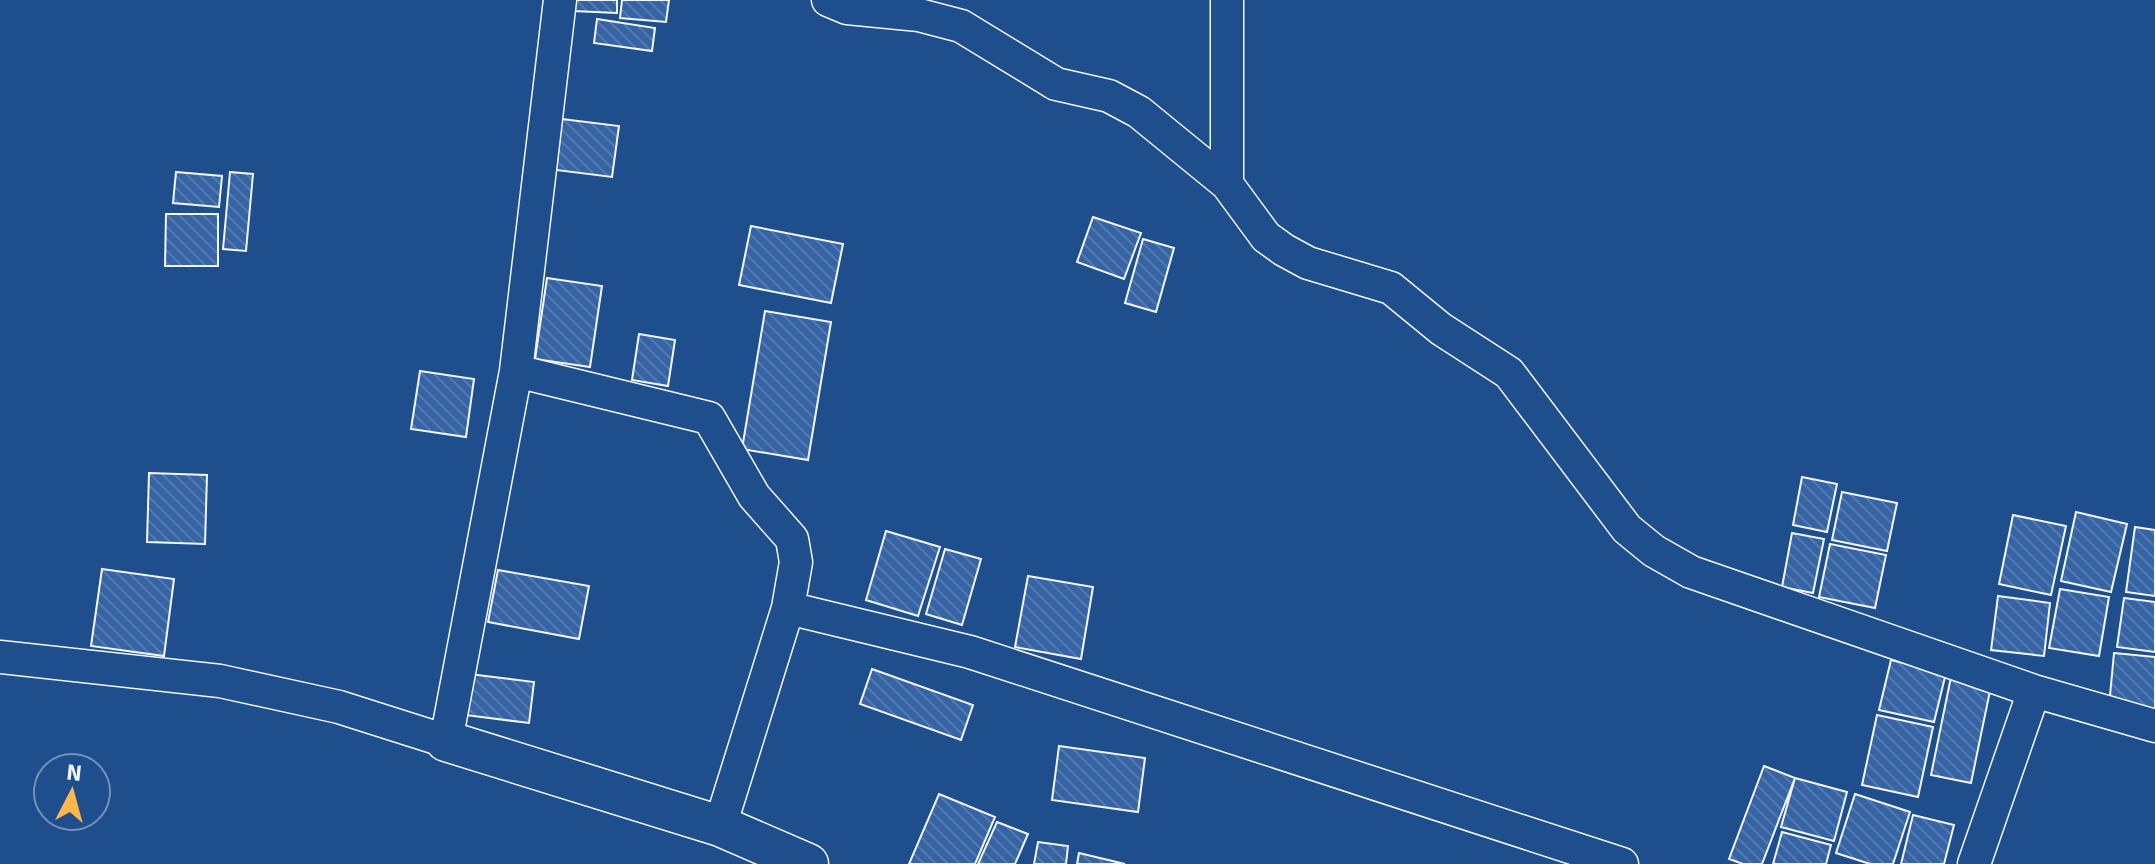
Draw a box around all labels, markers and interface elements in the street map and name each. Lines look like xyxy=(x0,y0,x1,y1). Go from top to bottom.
north arrow xyxy=(32,752,112,832)
text: N xyxy=(65,758,83,787)

